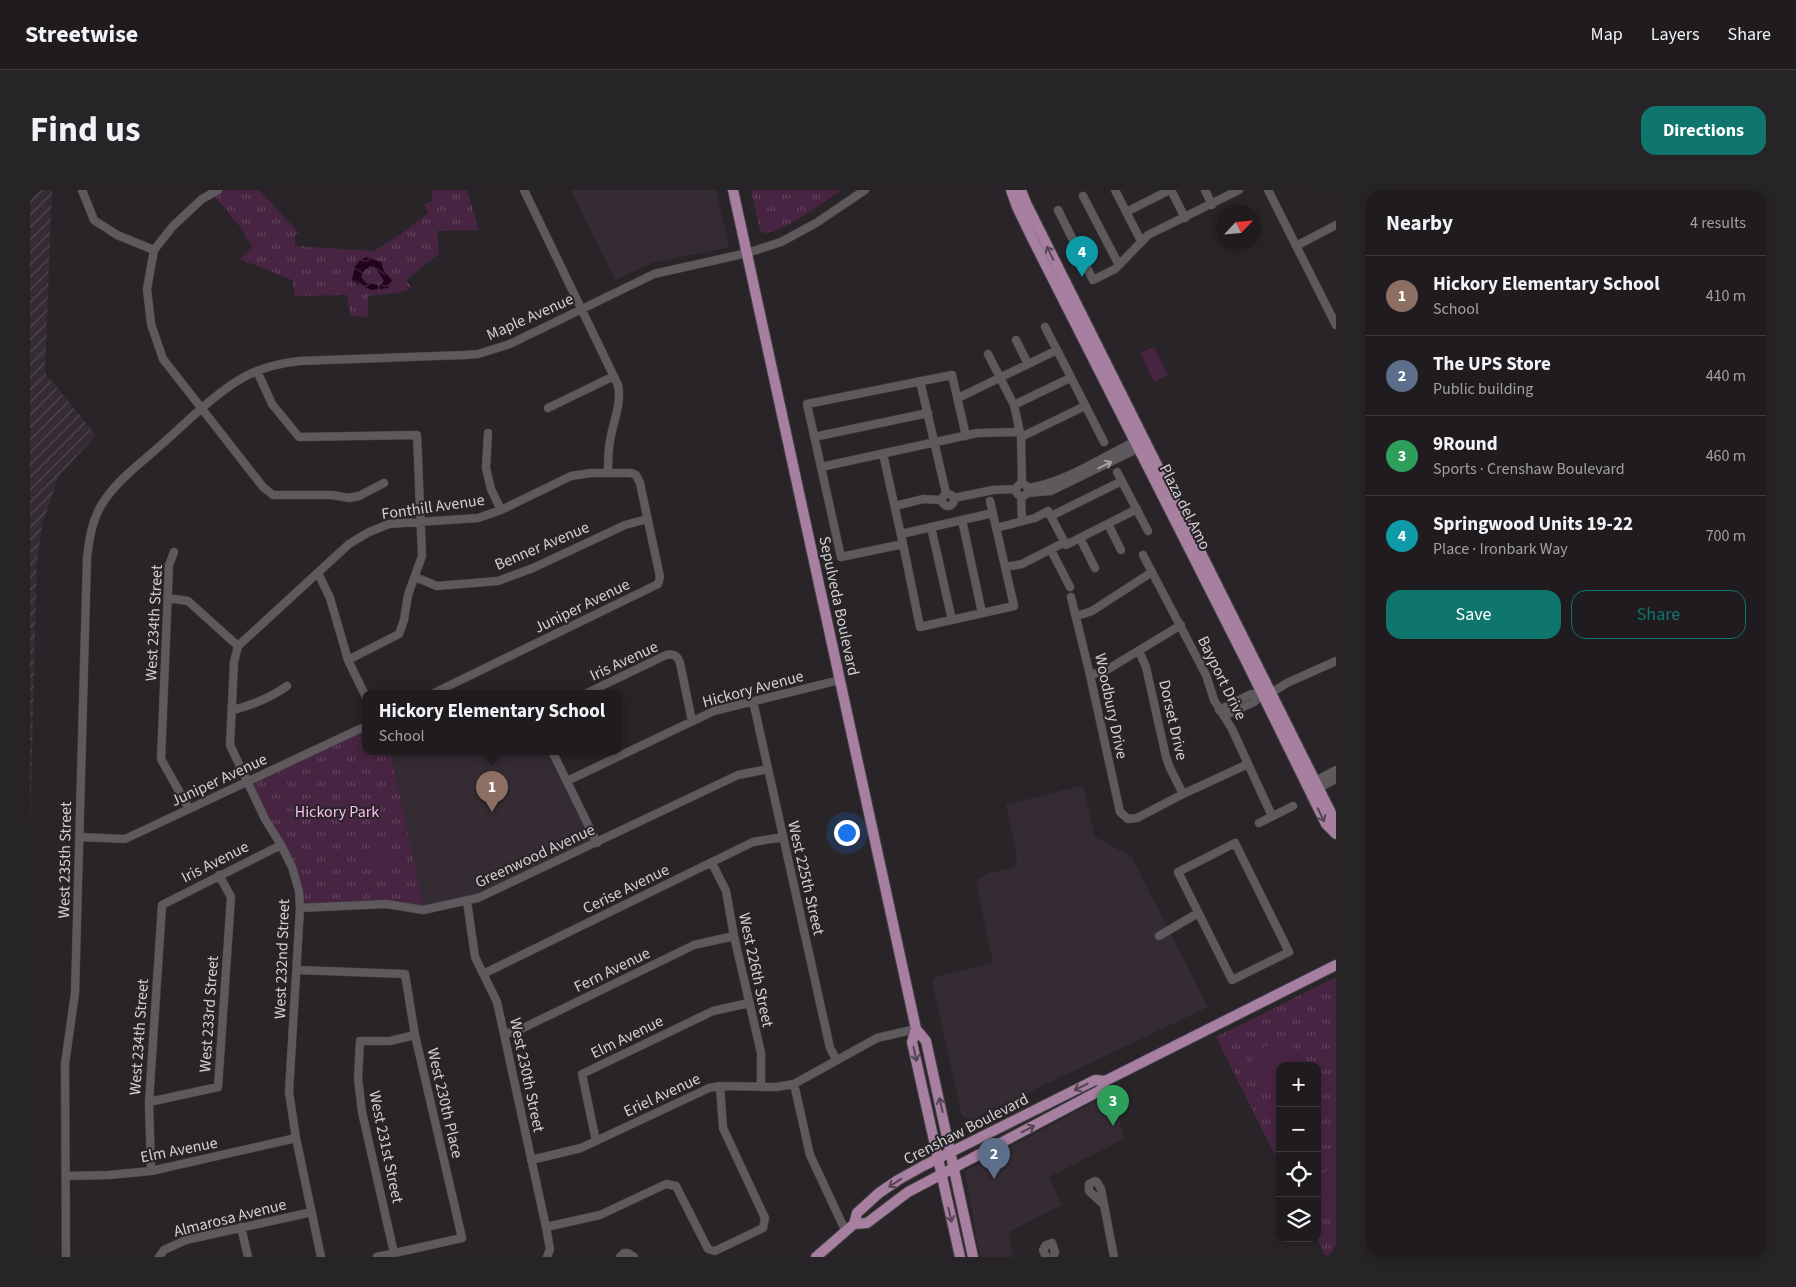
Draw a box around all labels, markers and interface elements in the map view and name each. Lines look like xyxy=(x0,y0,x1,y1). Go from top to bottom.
text: Streetwise xyxy=(25,17,138,52)
text: Map xyxy=(1591,22,1623,47)
text: Layers xyxy=(1651,22,1700,47)
text: Share xyxy=(1728,22,1771,47)
text: Find us xyxy=(30,105,140,155)
button: Directions xyxy=(1641,106,1766,155)
north arrow xyxy=(1216,205,1261,250)
text: Nearby xyxy=(1386,208,1453,238)
text: 4 results xyxy=(1690,212,1746,234)
pin: 4 xyxy=(1066,236,1098,277)
one-way arrow xyxy=(1045,246,1054,261)
text: Hickory Elementary School xyxy=(1433,271,1660,298)
text: 1 xyxy=(1398,285,1406,307)
text: 410 m xyxy=(1706,285,1746,307)
street label: Maple Avenue xyxy=(483,288,577,346)
text: School xyxy=(1433,298,1479,320)
text: The UPS Store xyxy=(1433,351,1551,378)
text: 2 xyxy=(1398,365,1406,387)
text: 440 m xyxy=(1706,365,1746,387)
text: Public building xyxy=(1433,378,1533,400)
text: 9Round xyxy=(1433,431,1498,458)
text: 3 xyxy=(1398,445,1406,467)
text: 460 m xyxy=(1706,445,1746,467)
text: Sports · Crenshaw Boulevard xyxy=(1433,458,1625,480)
one-way arrow xyxy=(1097,460,1112,469)
street label: Plaza del Amo xyxy=(1154,460,1216,554)
street label: Fonthill Avenue xyxy=(380,489,486,525)
text: Springwood Units 19-22 xyxy=(1433,511,1633,538)
street label: Benner Avenue xyxy=(491,516,593,576)
text: 4 xyxy=(1398,525,1406,547)
text: 700 m xyxy=(1706,525,1746,547)
street label: Sepulveda Boulevard xyxy=(813,534,865,678)
text: Place · Ironbark Way xyxy=(1433,538,1568,560)
street label: West 234th Street xyxy=(140,564,168,682)
street label: Juniper Avenue xyxy=(530,573,634,639)
button: Save xyxy=(1386,590,1561,639)
button: Share xyxy=(1571,590,1746,639)
street label: Bayport Drive xyxy=(1192,632,1252,724)
street label: Iris Avenue xyxy=(586,636,662,686)
street label: Woodbury Drive xyxy=(1089,651,1133,761)
street label: Hickory Avenue xyxy=(700,665,806,713)
street label: Dorset Drive xyxy=(1153,678,1193,762)
popup xyxy=(362,690,622,755)
text: Hickory Elementary School xyxy=(379,698,605,725)
text: School xyxy=(379,725,425,747)
street label: Juniper Avenue xyxy=(167,748,271,812)
pin: 1 xyxy=(476,771,508,812)
street label: West 235th Street xyxy=(53,801,77,919)
park label: Hickory Park xyxy=(295,801,379,823)
one-way arrow xyxy=(1317,807,1327,822)
street label: Greenwood Avenue xyxy=(471,819,599,893)
street label: West 225th Street xyxy=(782,819,830,938)
your location xyxy=(834,820,860,846)
street label: Iris Avenue xyxy=(178,836,253,888)
street label: Cerise Avenue xyxy=(579,859,673,919)
street label: West 232nd Street xyxy=(269,898,295,1019)
street label: West 226th Street xyxy=(733,911,779,1030)
street label: Fern Avenue xyxy=(570,942,654,998)
street label: West 233rd Street xyxy=(194,954,224,1073)
street label: West 234th Street xyxy=(124,977,154,1096)
street label: Elm Avenue xyxy=(587,1010,667,1064)
street label: West 230th Street xyxy=(504,1016,550,1135)
one-way arrow xyxy=(911,1045,920,1061)
street label: West 230th Place xyxy=(422,1046,468,1160)
map controls xyxy=(1276,1062,1321,1242)
button: + xyxy=(1276,1062,1321,1107)
street label: Eriel Avenue xyxy=(620,1068,704,1122)
one-way arrow xyxy=(1073,1082,1088,1092)
pin: 3 xyxy=(1097,1085,1129,1126)
street label: Crenshaw Boulevard xyxy=(900,1088,1032,1170)
street label: West 231st Street xyxy=(363,1089,409,1206)
one-way arrow xyxy=(935,1098,945,1114)
button: − xyxy=(1276,1107,1321,1152)
one-way arrow xyxy=(1021,1124,1036,1134)
street label: Elm Avenue xyxy=(138,1132,220,1168)
pin: 2 xyxy=(978,1138,1010,1179)
button: locate xyxy=(1276,1152,1321,1197)
one-way arrow xyxy=(889,1178,903,1188)
street label: Almarosa Avenue xyxy=(171,1193,289,1243)
button: layers xyxy=(1276,1197,1321,1242)
one-way arrow xyxy=(946,1207,955,1223)

